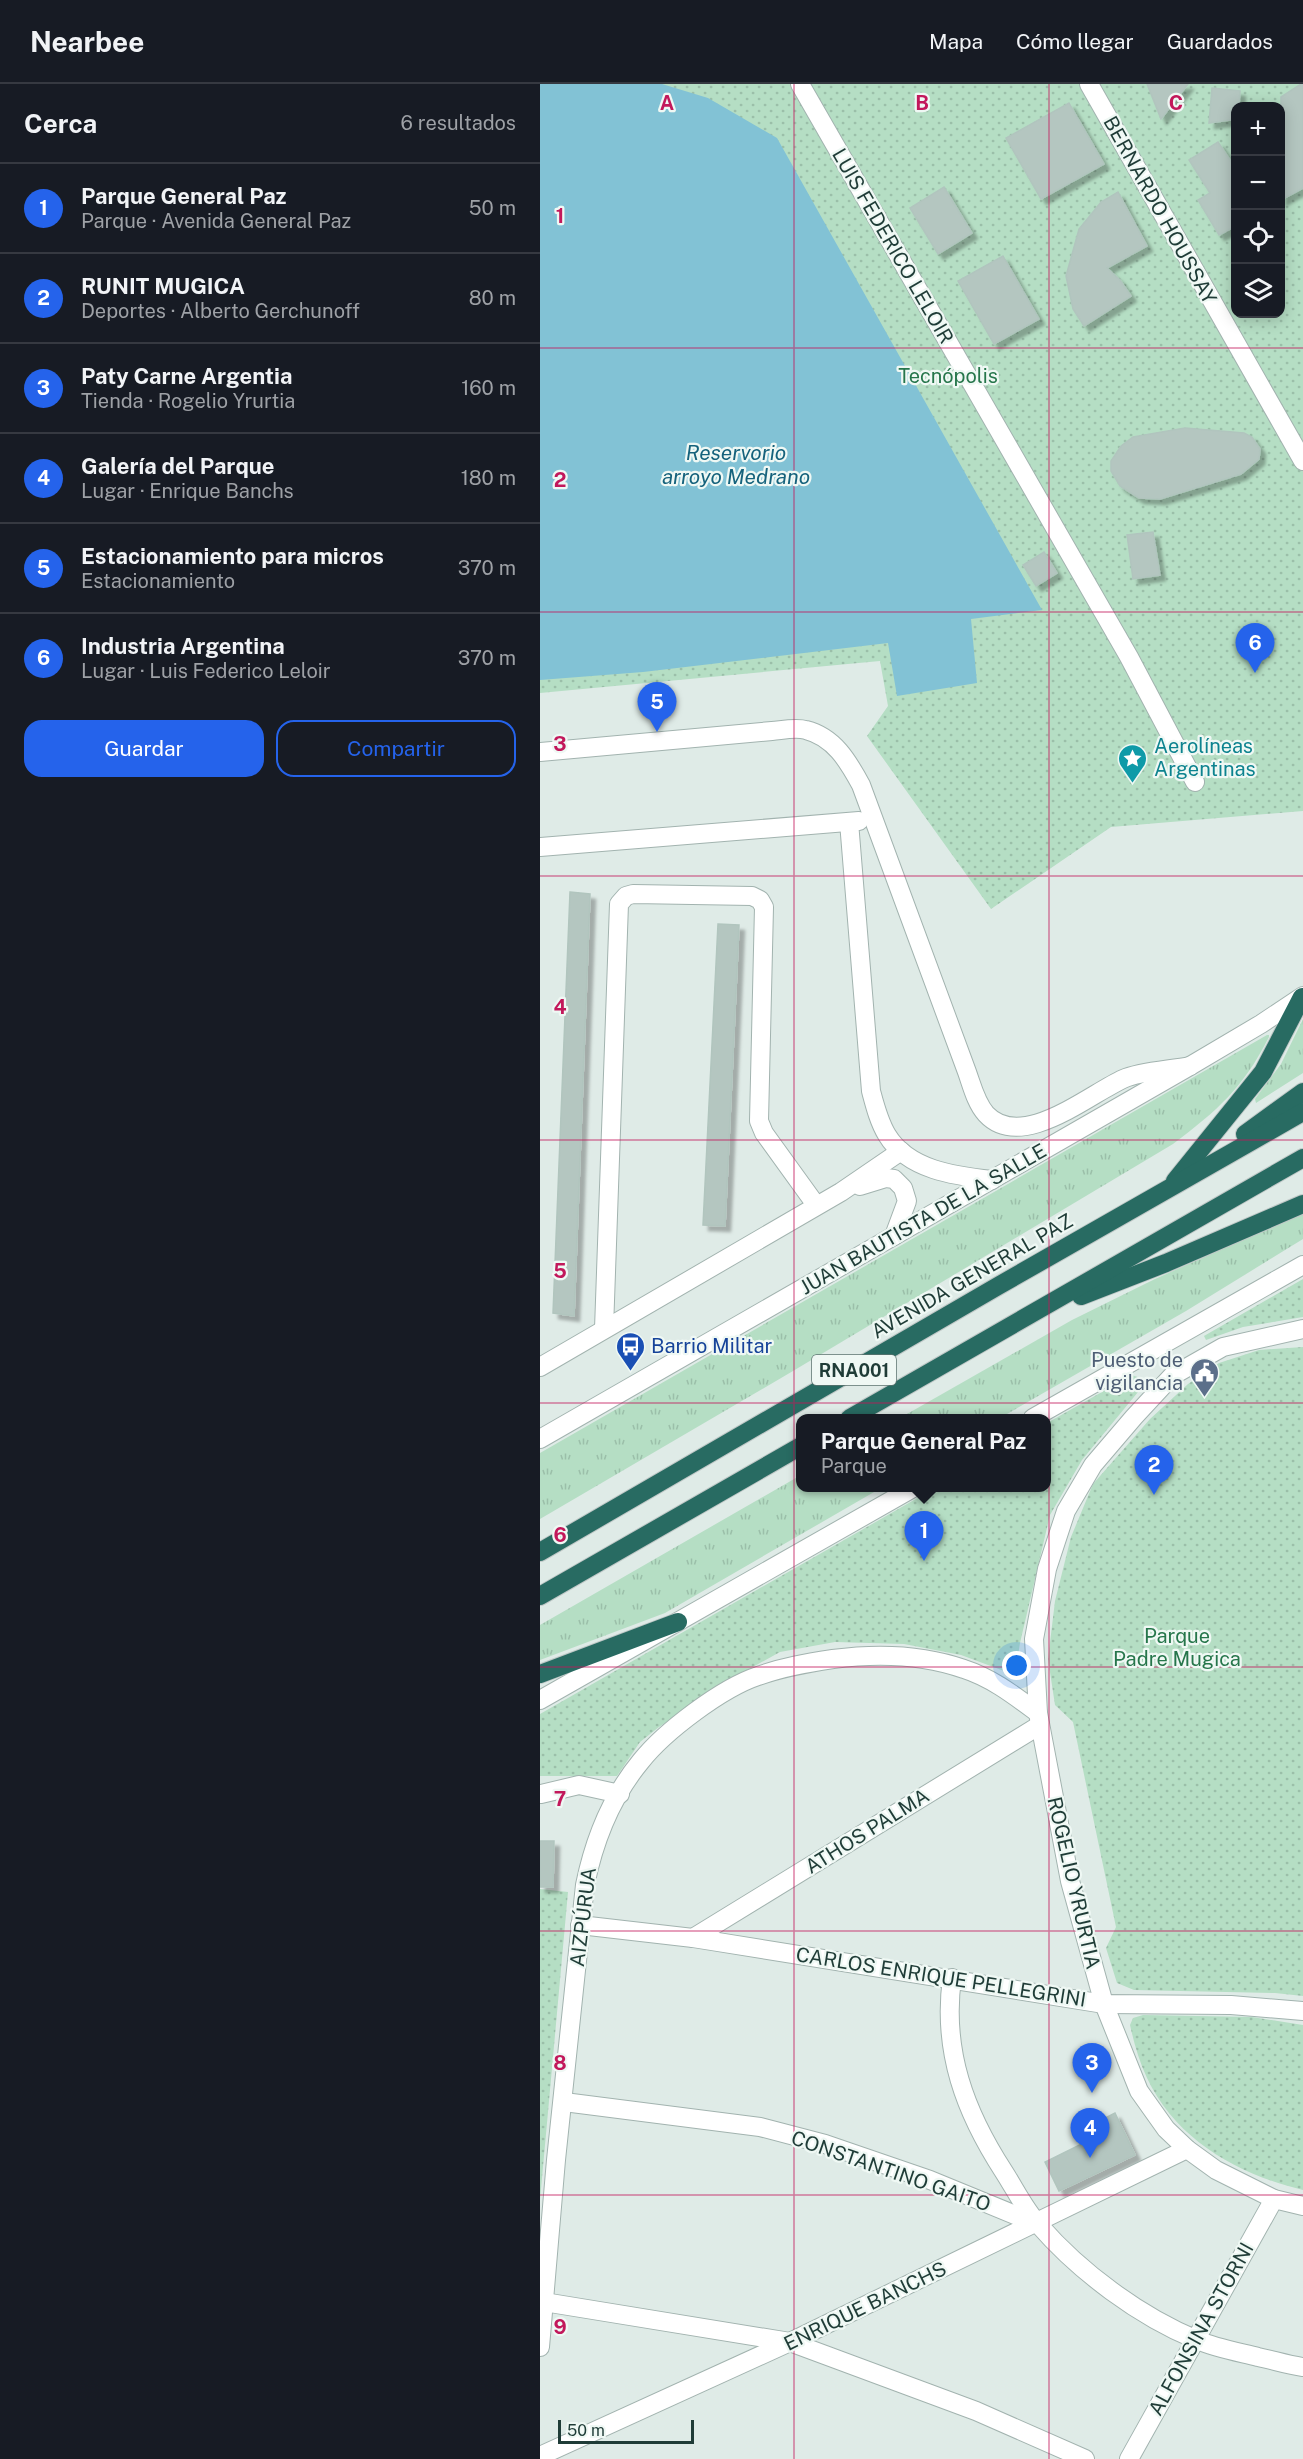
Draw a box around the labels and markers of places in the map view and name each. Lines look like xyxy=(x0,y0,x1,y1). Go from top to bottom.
pin: 6 xyxy=(1236,624,1274,673)
pin: 5 xyxy=(638,682,676,732)
place label: Aerolíneas Argentinas xyxy=(1154,734,1256,781)
place icon: Aerolíneas Argentinas xyxy=(1117,742,1149,784)
bus stop icon: Barrio Militar xyxy=(614,1330,646,1372)
place label: Barrio Militar xyxy=(651,1334,773,1358)
place label: Puesto de vigilancia xyxy=(1091,1348,1183,1395)
public building icon: Puesto de vigilancia xyxy=(1188,1356,1220,1398)
pin: 2 xyxy=(1134,1446,1174,1495)
pin: 1 xyxy=(904,1512,944,1561)
pin: 3 xyxy=(1072,2044,1112,2093)
pin: 4 xyxy=(1070,2108,1110,2158)

